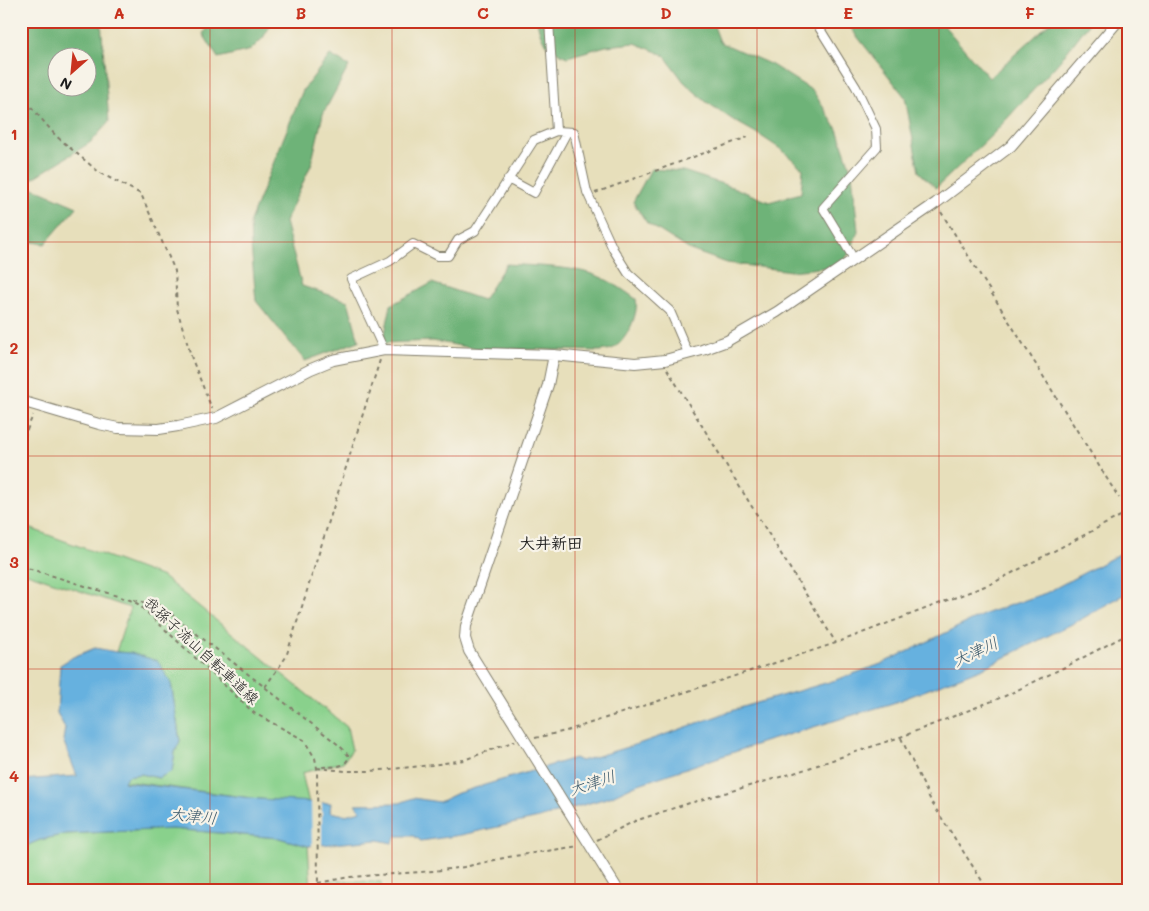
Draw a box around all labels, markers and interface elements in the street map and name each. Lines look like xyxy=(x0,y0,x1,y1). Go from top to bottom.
text: A xyxy=(113,2,125,23)
text: B xyxy=(296,2,306,23)
text: C xyxy=(477,2,489,23)
text: D xyxy=(660,2,672,23)
text: E xyxy=(843,2,853,23)
text: F xyxy=(1025,2,1035,23)
north arrow xyxy=(48,48,98,98)
text: N xyxy=(57,73,75,95)
text: 1 xyxy=(10,123,18,144)
text: 2 xyxy=(10,337,19,358)
district label: 大井新田 xyxy=(519,532,583,553)
text: 3 xyxy=(9,551,19,572)
street label: 我孫子流山自転車道線 xyxy=(140,592,264,708)
water label: 大津川 xyxy=(949,631,1001,671)
text: 4 xyxy=(9,765,19,786)
water label: 大津川 xyxy=(566,765,618,799)
water label: 大津川 xyxy=(168,802,218,828)

